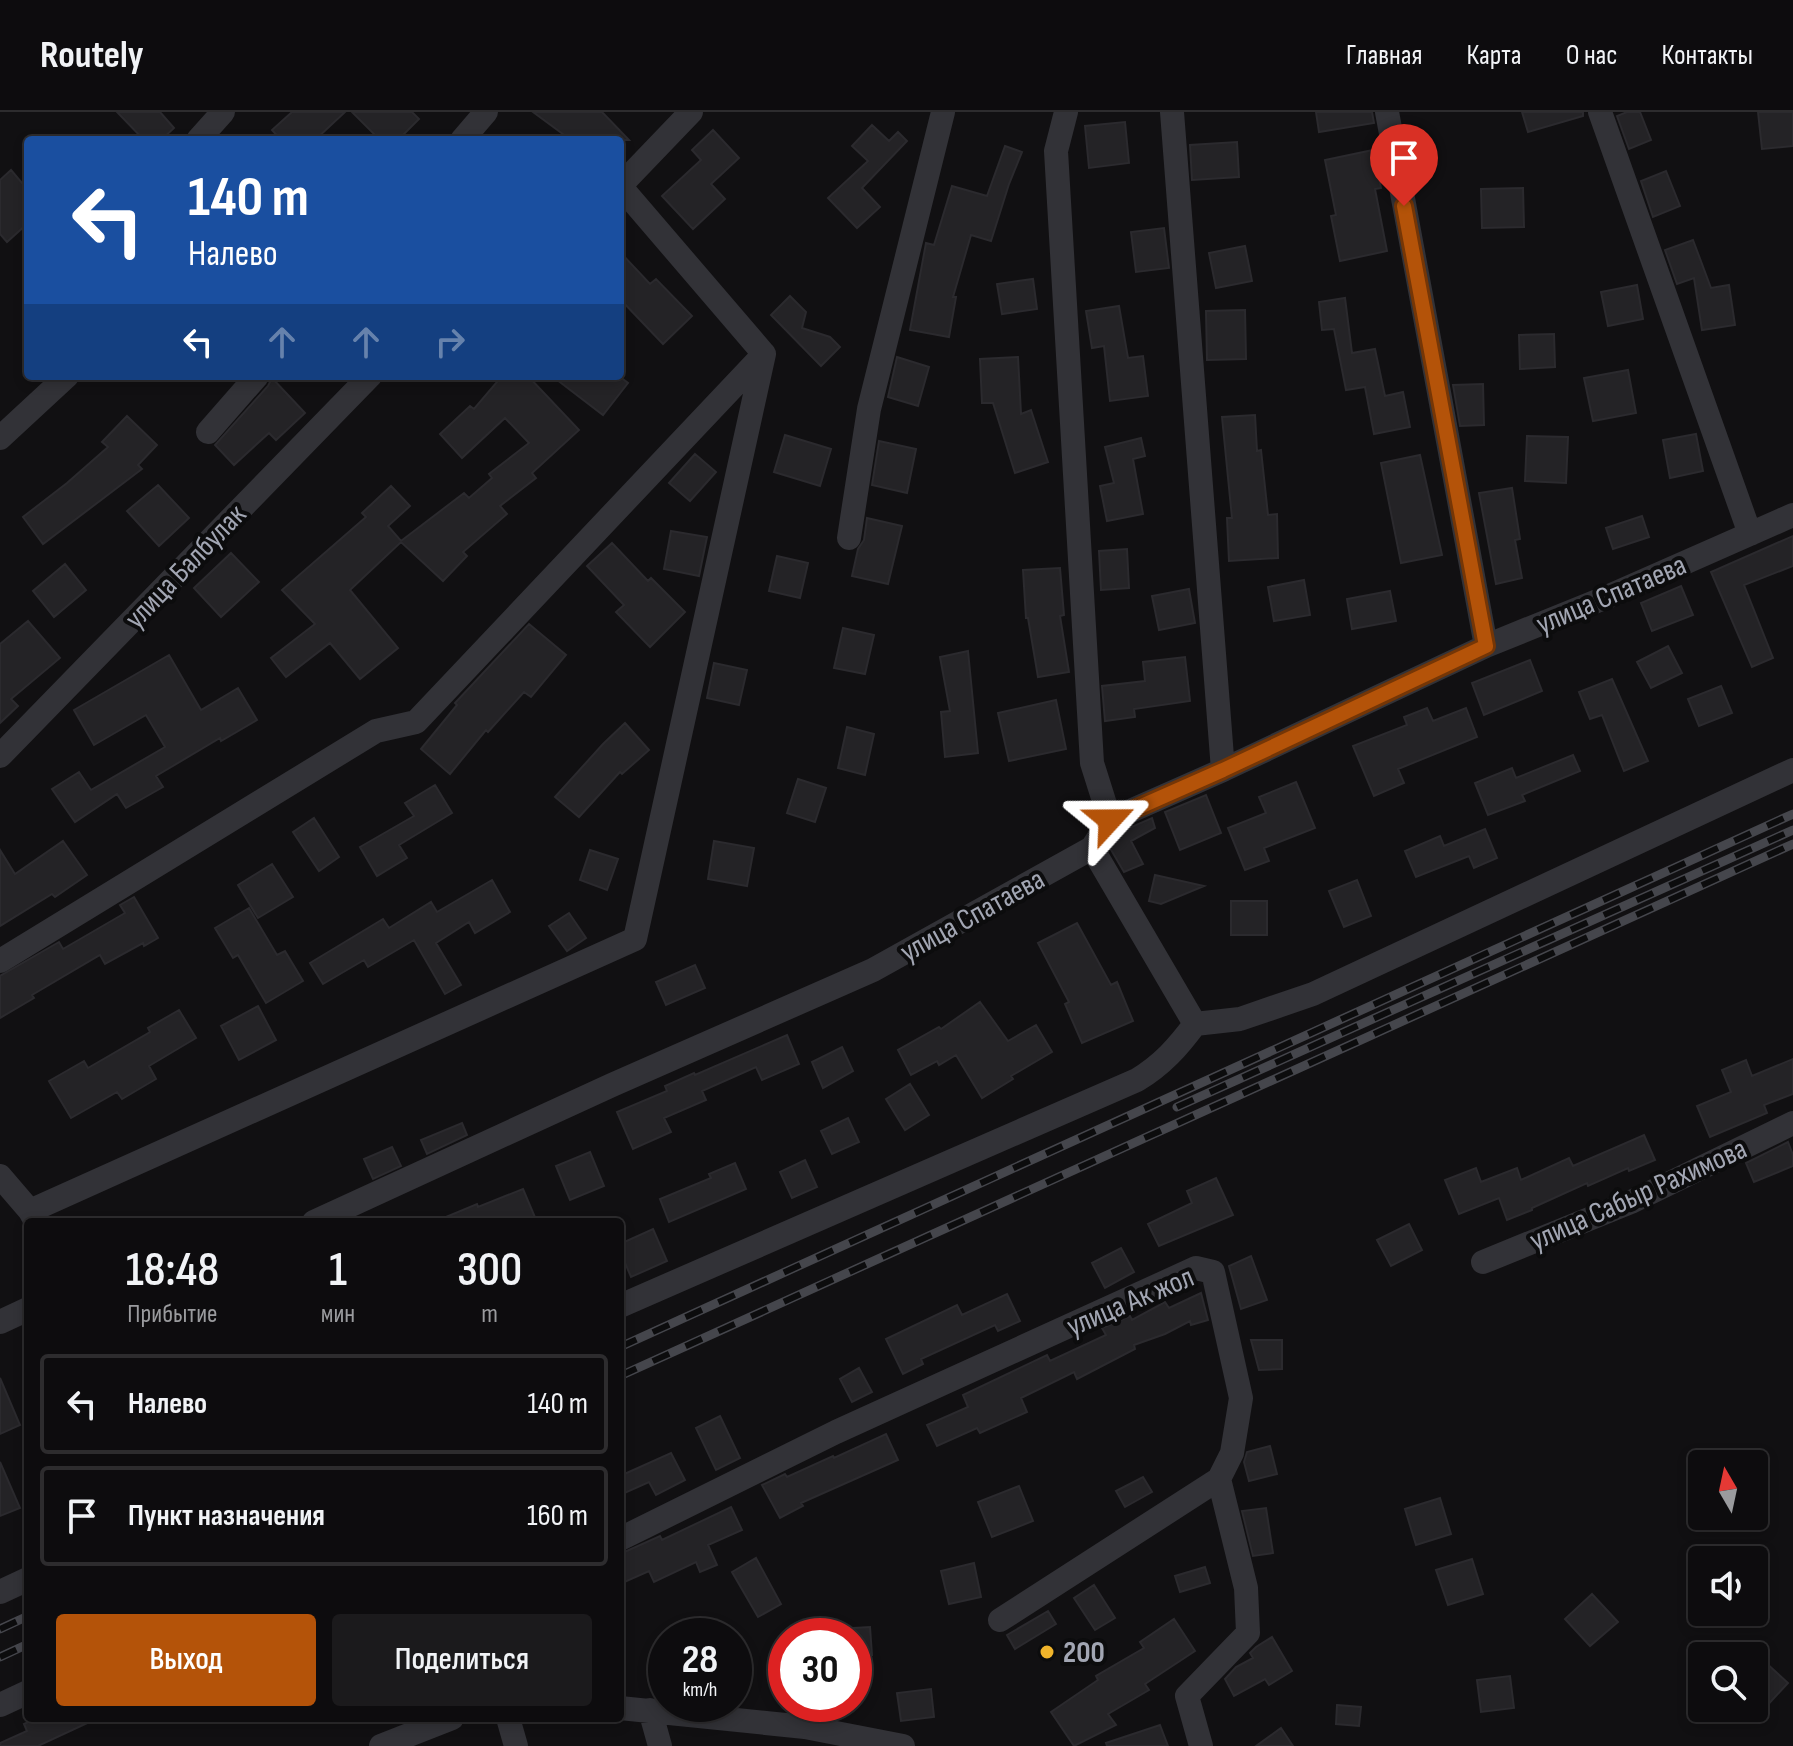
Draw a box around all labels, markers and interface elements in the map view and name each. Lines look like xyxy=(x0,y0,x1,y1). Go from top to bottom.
text: Routely xyxy=(40,33,144,78)
text: Главная xyxy=(1346,39,1422,72)
text: Карта xyxy=(1466,39,1522,72)
text: О нас xyxy=(1566,39,1618,72)
text: Контакты xyxy=(1662,39,1753,72)
pin xyxy=(1370,124,1438,206)
icon: arrive xyxy=(1382,136,1426,180)
text: 140 m xyxy=(188,165,309,232)
icon: left xyxy=(56,168,160,272)
text: Налево xyxy=(188,233,278,276)
icon: left xyxy=(176,320,220,364)
icon: ahead xyxy=(260,320,304,364)
icon: ahead xyxy=(344,320,388,364)
icon: right xyxy=(428,320,472,364)
street label: улица Балбулак xyxy=(118,497,254,636)
street label: улица Спатаева xyxy=(1531,547,1692,643)
position arrow xyxy=(1068,778,1152,862)
street label: улица Спатаева xyxy=(894,861,1051,970)
street label: улица Сабыр Рахимова xyxy=(1524,1131,1752,1259)
text: 18:48 xyxy=(126,1242,219,1299)
text: 1 xyxy=(329,1242,347,1299)
text: 300 xyxy=(457,1242,522,1299)
street label: улица Ак жол xyxy=(1061,1259,1199,1345)
text: Прибытие xyxy=(127,1299,217,1330)
text: мин xyxy=(321,1299,355,1330)
text: m xyxy=(481,1299,498,1330)
icon: left xyxy=(60,1382,104,1426)
text: Налево xyxy=(128,1386,207,1422)
text: 140 m xyxy=(528,1386,588,1422)
north arrow xyxy=(1688,1450,1768,1530)
map controls xyxy=(1688,1450,1768,1722)
icon: arrive xyxy=(60,1494,104,1538)
text: Пункт назначения xyxy=(128,1498,325,1534)
text: 160 m xyxy=(527,1498,588,1534)
button: sound xyxy=(1688,1546,1768,1626)
button: Выход xyxy=(56,1614,316,1706)
button: Поделиться xyxy=(332,1614,592,1706)
speed limit sign: 30 xyxy=(768,1618,872,1722)
place label: 200 xyxy=(1063,1635,1105,1671)
text: 28 xyxy=(682,1636,718,1684)
button: search xyxy=(1688,1642,1768,1722)
marker: 200 xyxy=(1038,1643,1056,1661)
text: km/h xyxy=(683,1678,717,1702)

